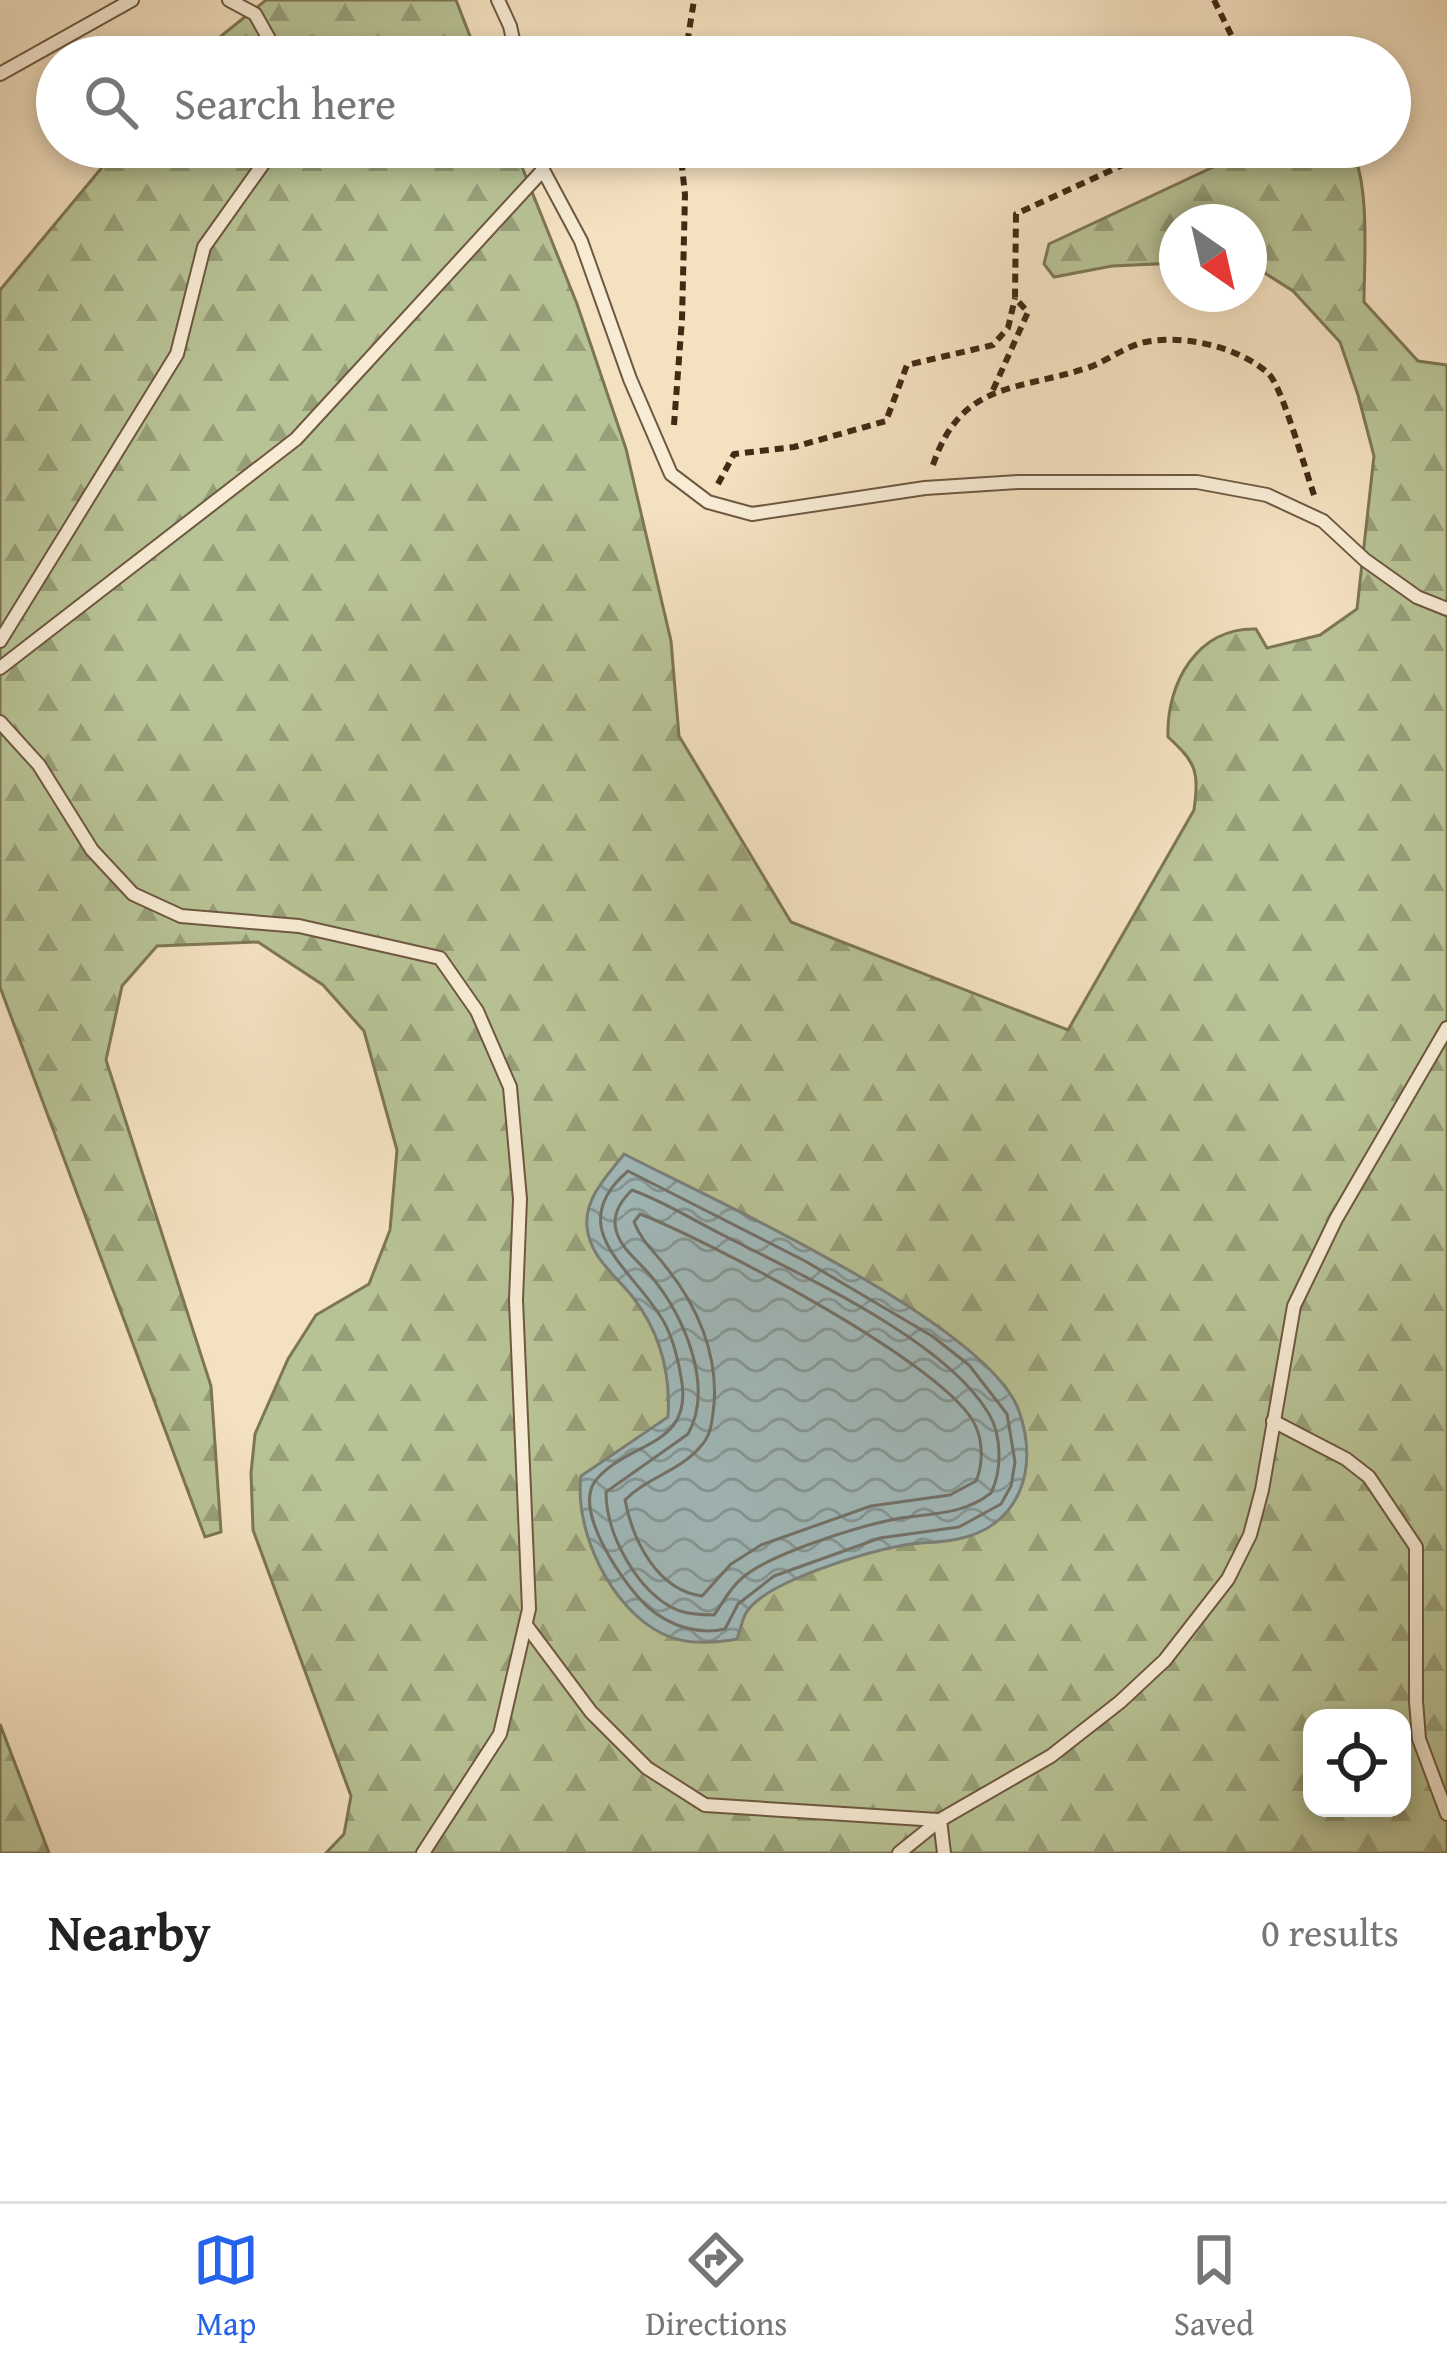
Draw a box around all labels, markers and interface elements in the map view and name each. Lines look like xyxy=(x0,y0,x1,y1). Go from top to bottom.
search box xyxy=(36,36,1411,168)
icon: search xyxy=(78,69,144,135)
text: Search here xyxy=(174,70,396,135)
north arrow xyxy=(1159,204,1267,312)
map controls xyxy=(1303,1709,1411,1817)
button: locate xyxy=(1303,1709,1411,1817)
text: Nearby xyxy=(48,1894,211,1969)
text: 0 results xyxy=(1261,1903,1399,1960)
tab: Map xyxy=(193,2227,259,2347)
tab: Directions xyxy=(646,2227,787,2347)
tab: Saved xyxy=(1174,2227,1254,2347)

